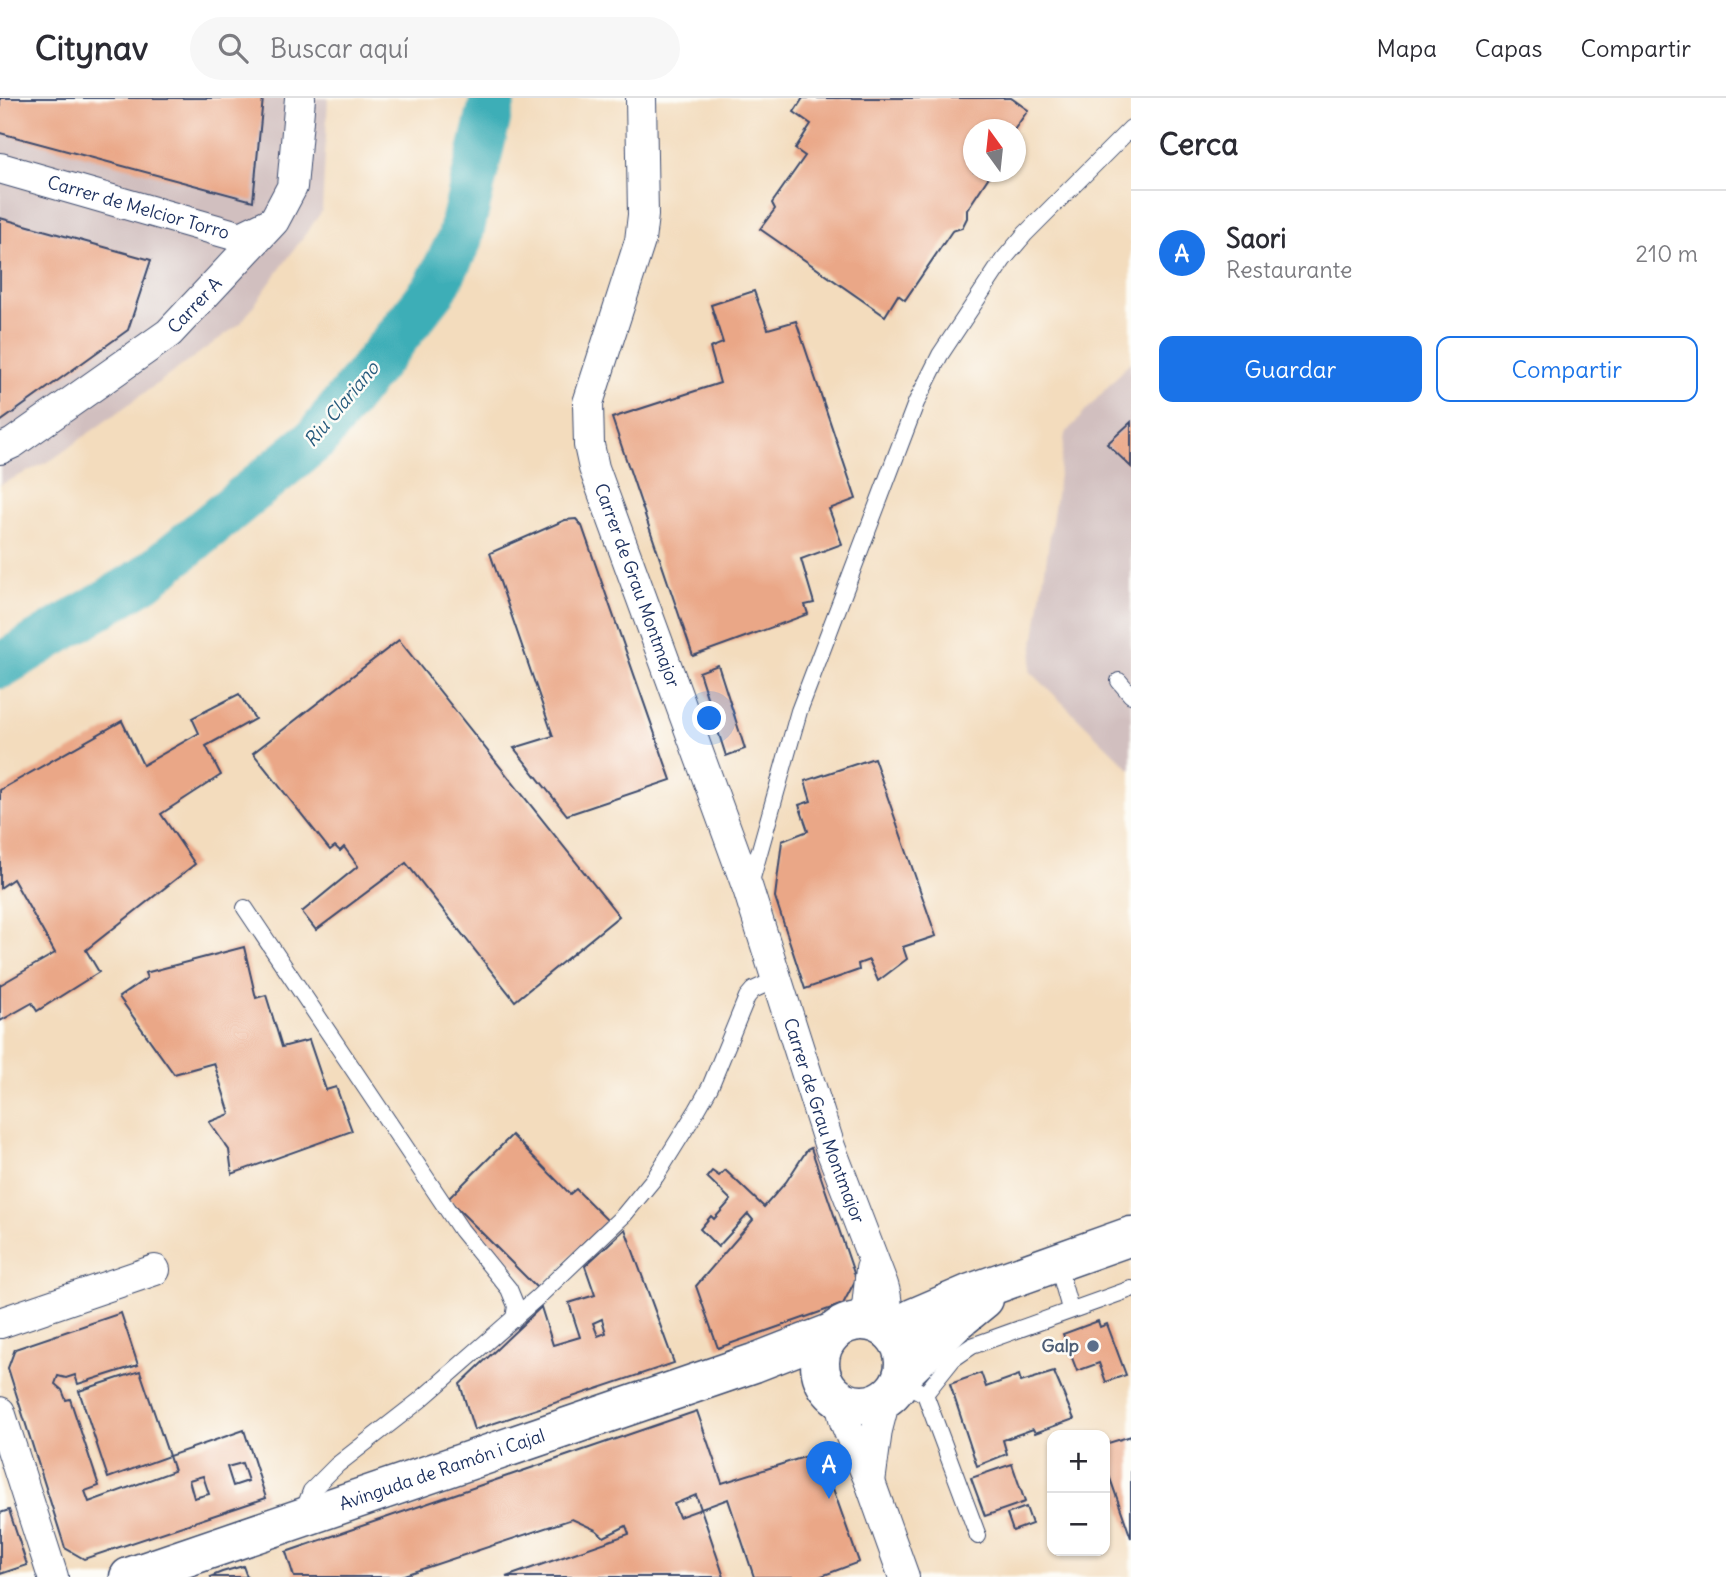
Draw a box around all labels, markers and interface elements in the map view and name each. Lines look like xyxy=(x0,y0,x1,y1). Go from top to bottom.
search box xyxy=(190,17,680,80)
text: Citynav xyxy=(35,27,148,69)
icon: search xyxy=(214,29,252,67)
text: Buscar aquí xyxy=(270,32,409,65)
text: Mapa xyxy=(1376,33,1437,63)
text: Capas xyxy=(1475,33,1542,63)
text: Compartir xyxy=(1580,33,1691,63)
north arrow xyxy=(963,119,1026,182)
text: Cerca xyxy=(1159,125,1238,163)
street label: Carrer de Melcior Torro xyxy=(45,170,232,244)
text: Saori xyxy=(1226,222,1286,255)
text: A xyxy=(1175,239,1189,268)
text: 210 m xyxy=(1635,239,1698,268)
text: Restaurante xyxy=(1226,255,1352,284)
street label: Carrer A xyxy=(162,272,227,338)
button: Guardar xyxy=(1159,336,1422,402)
button: Compartir xyxy=(1436,336,1698,402)
water label: Riu Clariano xyxy=(298,355,384,452)
street label: Carrer de Grau Montmajor xyxy=(590,480,686,691)
your location xyxy=(692,701,726,735)
street label: Carrer de Grau Montmajor xyxy=(779,1015,870,1227)
place label: Galp xyxy=(1041,1334,1079,1357)
marker: Galp xyxy=(1085,1338,1101,1354)
street label: Avinguda de Ramón i Cajal xyxy=(336,1423,548,1515)
map controls xyxy=(1047,1430,1110,1556)
button: + xyxy=(1047,1430,1110,1493)
pin: A xyxy=(806,1441,852,1499)
button: − xyxy=(1047,1493,1110,1556)

